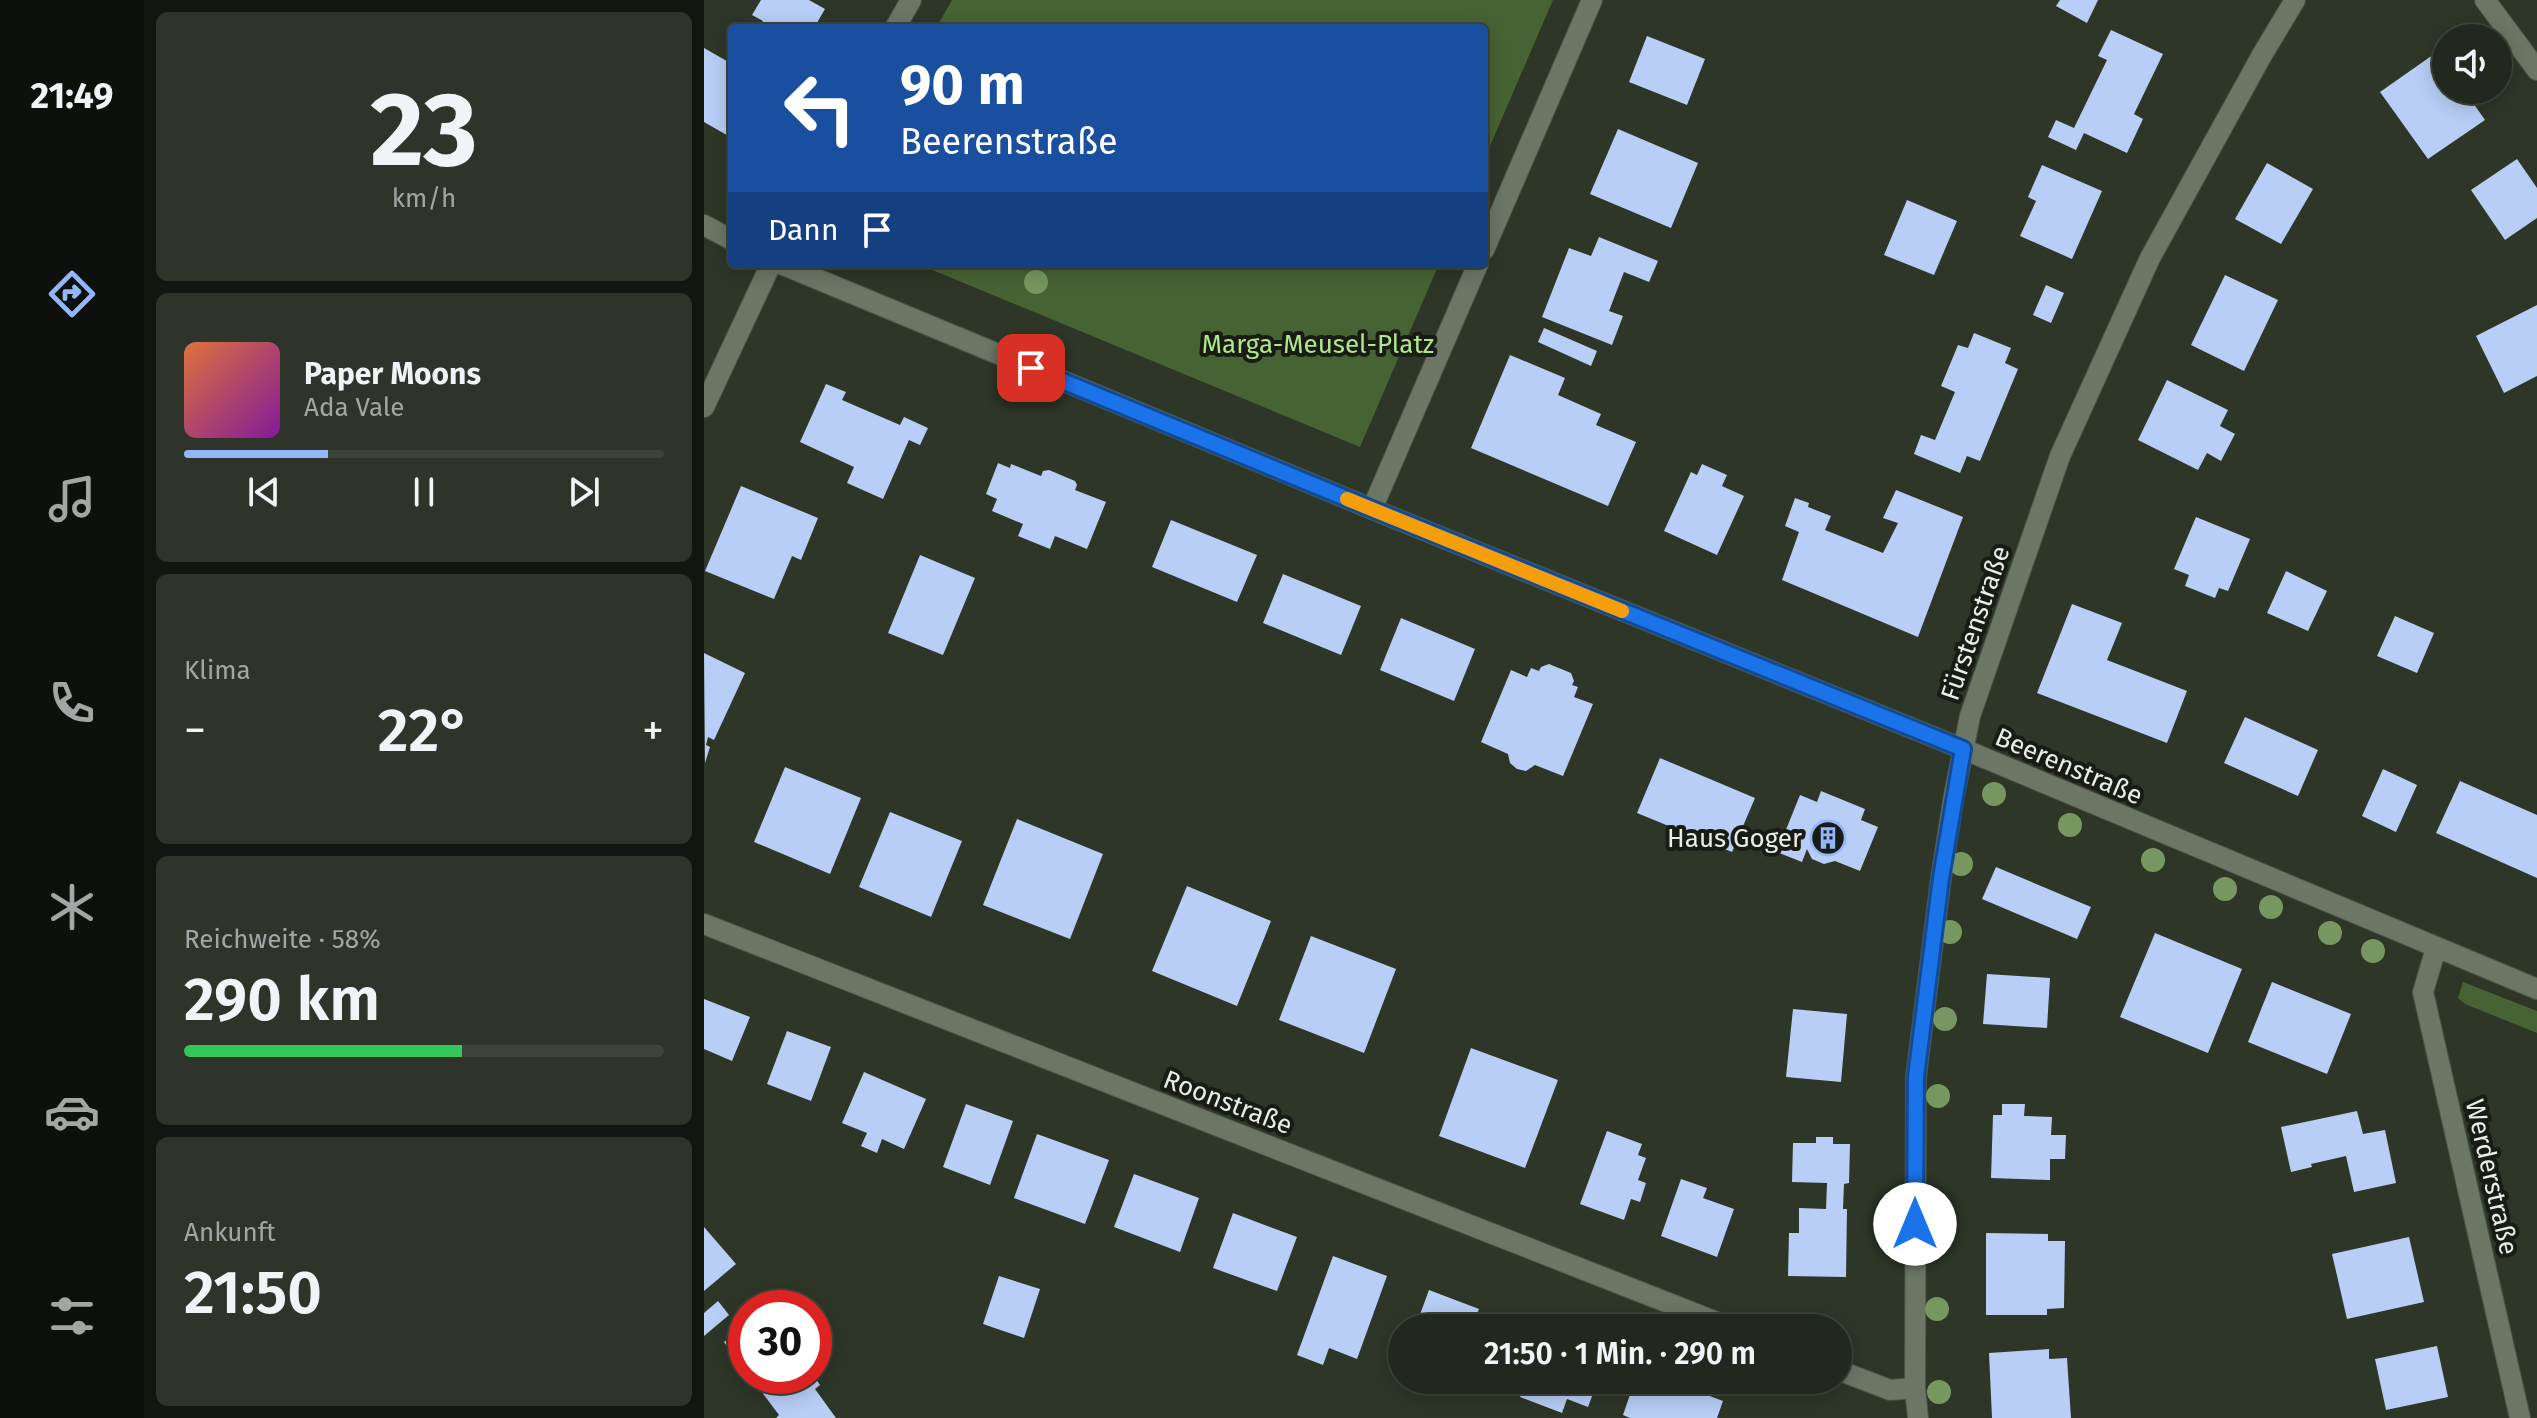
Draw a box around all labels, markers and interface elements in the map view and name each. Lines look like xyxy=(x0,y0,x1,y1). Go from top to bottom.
map controls xyxy=(2432,24,2512,104)
button: sound xyxy=(2432,24,2512,104)
text: 90 m xyxy=(900,52,1025,119)
icon: left xyxy=(768,56,872,160)
text: 23 xyxy=(370,68,478,193)
text: 21:49 xyxy=(31,74,113,118)
text: Beerenstraße xyxy=(900,120,1118,164)
text: km/h xyxy=(392,183,456,214)
icon: arrive xyxy=(855,208,899,252)
text: Dann xyxy=(768,212,839,248)
icon: directions xyxy=(44,266,100,322)
park label: Marga-Meusel-Platz xyxy=(1202,329,1434,360)
pin xyxy=(997,334,1065,402)
icon: arrive xyxy=(1009,346,1053,390)
text: Paper Moons xyxy=(304,356,481,392)
text: Ada Vale xyxy=(304,392,404,423)
icon: previous xyxy=(242,470,286,514)
icon: pause xyxy=(402,470,446,514)
icon: next xyxy=(562,470,606,514)
icon: music xyxy=(44,471,100,527)
street label: Fürstenstraße xyxy=(1935,542,2016,705)
text: Klima xyxy=(184,655,251,686)
icon: phone xyxy=(44,675,100,731)
text: 22° xyxy=(378,695,470,767)
text: − xyxy=(184,704,206,757)
text: + xyxy=(642,704,664,757)
street label: Beerenstraße xyxy=(1990,721,2147,811)
building icon: Haus Goger xyxy=(1809,819,1847,857)
place label: Haus Goger xyxy=(1667,823,1802,854)
icon: climate xyxy=(44,879,100,935)
text: Reichweite · 58% xyxy=(184,924,381,955)
text: 290 km xyxy=(184,964,380,1036)
street label: Roonstraße xyxy=(1159,1064,1297,1141)
icon: car xyxy=(44,1084,100,1140)
street label: Werderstraße xyxy=(2459,1096,2524,1258)
position arrow xyxy=(1873,1182,1957,1266)
text: Ankunft xyxy=(184,1217,276,1248)
text: 21:50 xyxy=(184,1257,322,1329)
icon: filters xyxy=(44,1288,100,1344)
speed limit sign: 30 xyxy=(728,1290,832,1394)
text: 21:50 · 1 Min. · 290 m xyxy=(1484,1336,1756,1372)

